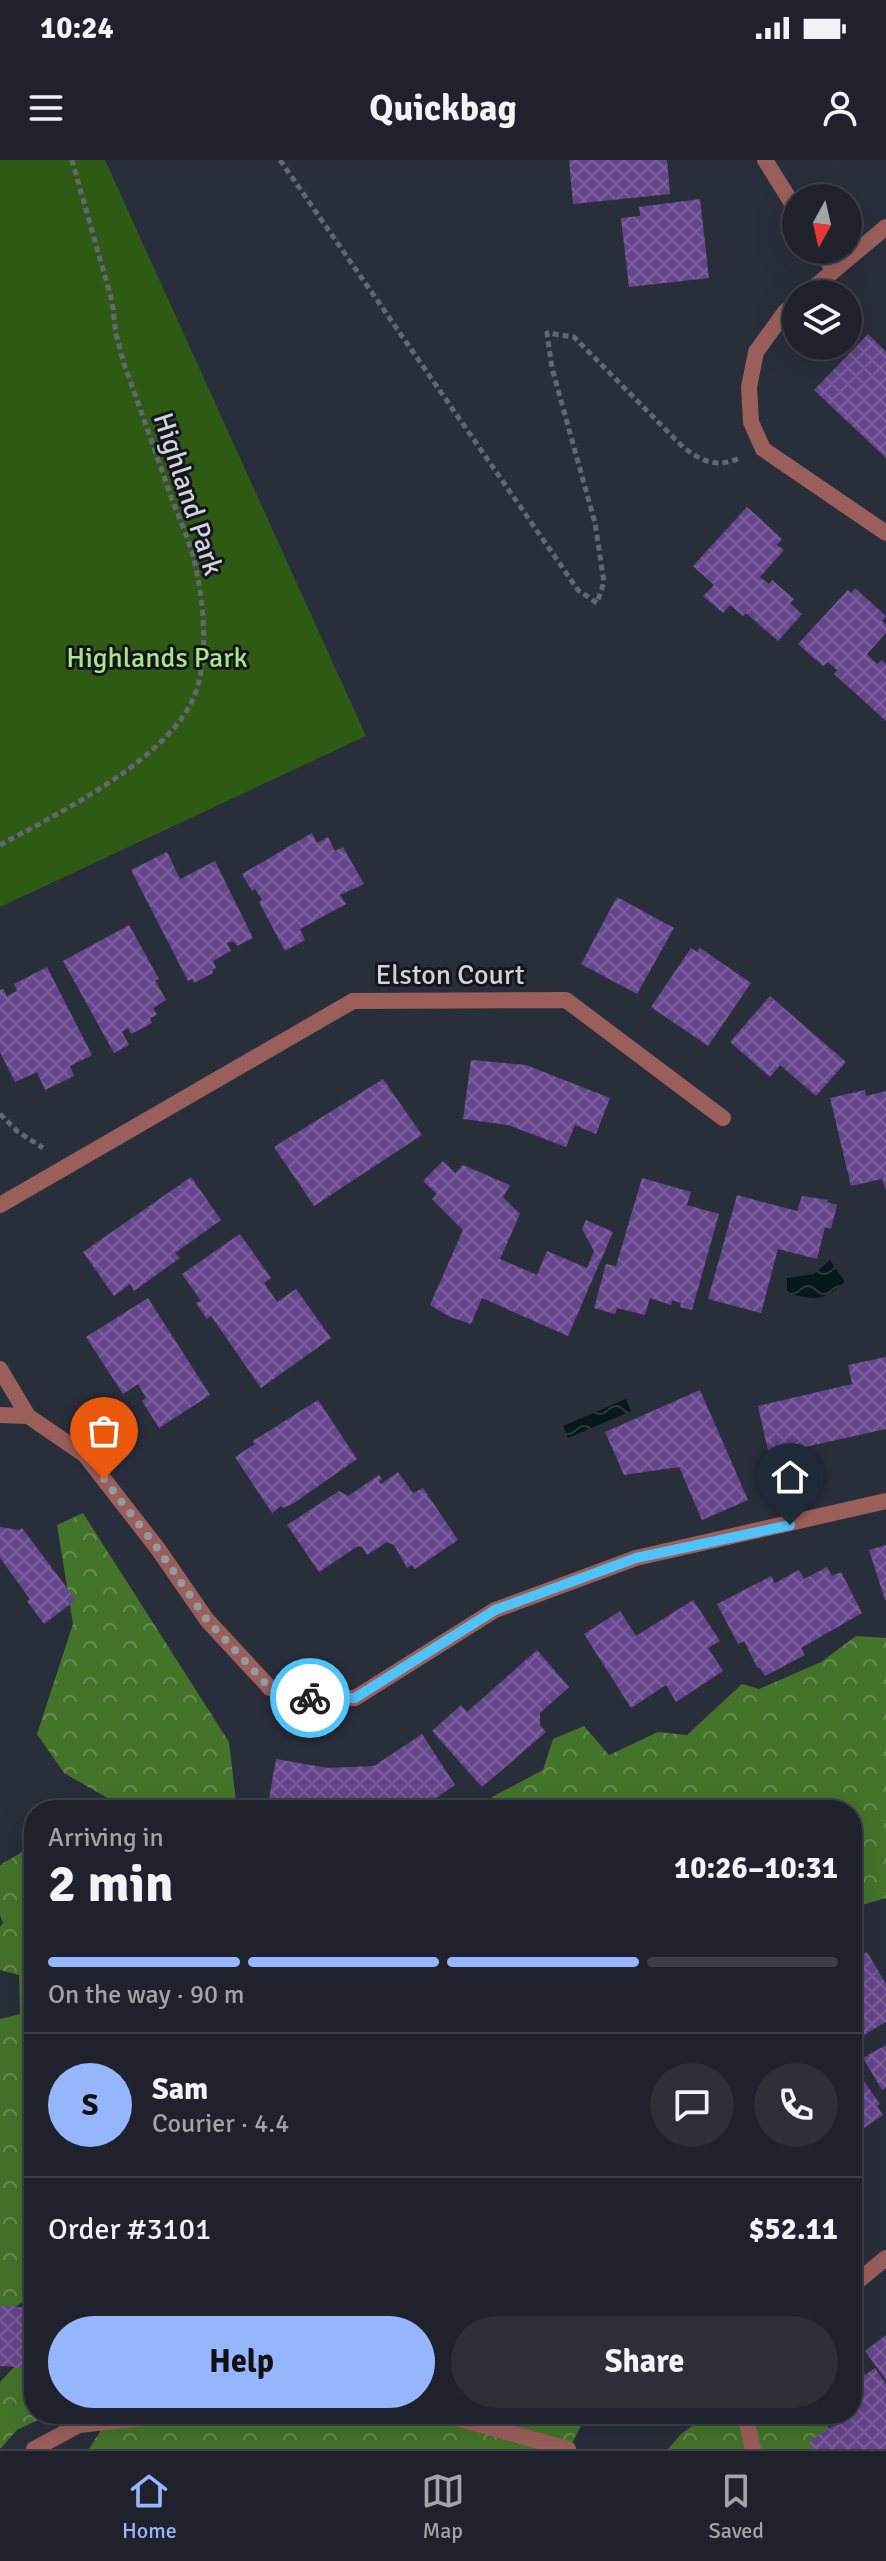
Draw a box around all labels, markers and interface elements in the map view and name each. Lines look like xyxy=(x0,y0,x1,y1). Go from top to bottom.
text: 10:24 xyxy=(40,10,114,47)
icon: menu xyxy=(24,86,68,130)
text: Quickbag xyxy=(369,86,517,131)
icon: person xyxy=(818,86,862,130)
north arrow xyxy=(782,184,862,264)
map controls xyxy=(782,184,862,360)
button: layers xyxy=(782,280,862,360)
street label: Highland Park xyxy=(146,408,230,580)
park label: Highlands Park xyxy=(66,641,248,675)
street label: Elston Court xyxy=(375,958,525,992)
pin xyxy=(70,1397,138,1479)
icon: bag xyxy=(82,1409,126,1453)
pin xyxy=(756,1443,824,1525)
icon: home xyxy=(768,1455,812,1499)
courier xyxy=(270,1658,350,1738)
icon: bike xyxy=(288,1676,332,1720)
text: Arriving in xyxy=(48,1822,164,1854)
text: 10:26–10:31 xyxy=(674,1850,838,1887)
text: 2 min xyxy=(48,1852,174,1916)
text: On the way · 90 m xyxy=(48,1979,244,2011)
button: chat xyxy=(650,2063,734,2147)
button: phone xyxy=(754,2063,838,2147)
text: Sam xyxy=(152,2071,208,2108)
text: S xyxy=(82,2087,98,2124)
text: Courier · 4.4 xyxy=(152,2108,289,2140)
text: Order #3101 xyxy=(48,2211,211,2248)
text: $52.11 xyxy=(748,2211,838,2248)
button: Help xyxy=(48,2316,435,2408)
button: Share xyxy=(451,2316,838,2408)
tab: Home xyxy=(122,2469,177,2544)
tab: Map xyxy=(421,2469,465,2544)
tab: Saved xyxy=(709,2469,764,2544)

